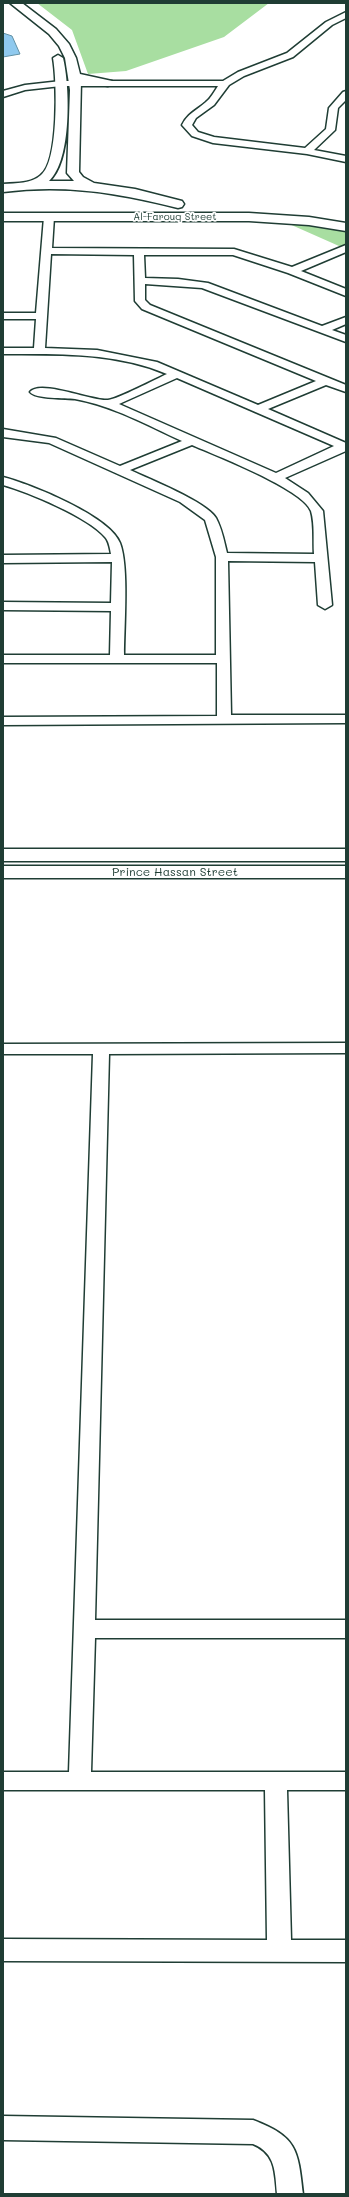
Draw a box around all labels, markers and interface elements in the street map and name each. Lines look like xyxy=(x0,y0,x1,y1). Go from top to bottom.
street label: Al-Farouq Street xyxy=(133,211,217,223)
street label: Prince Hassan Street xyxy=(112,865,238,879)

